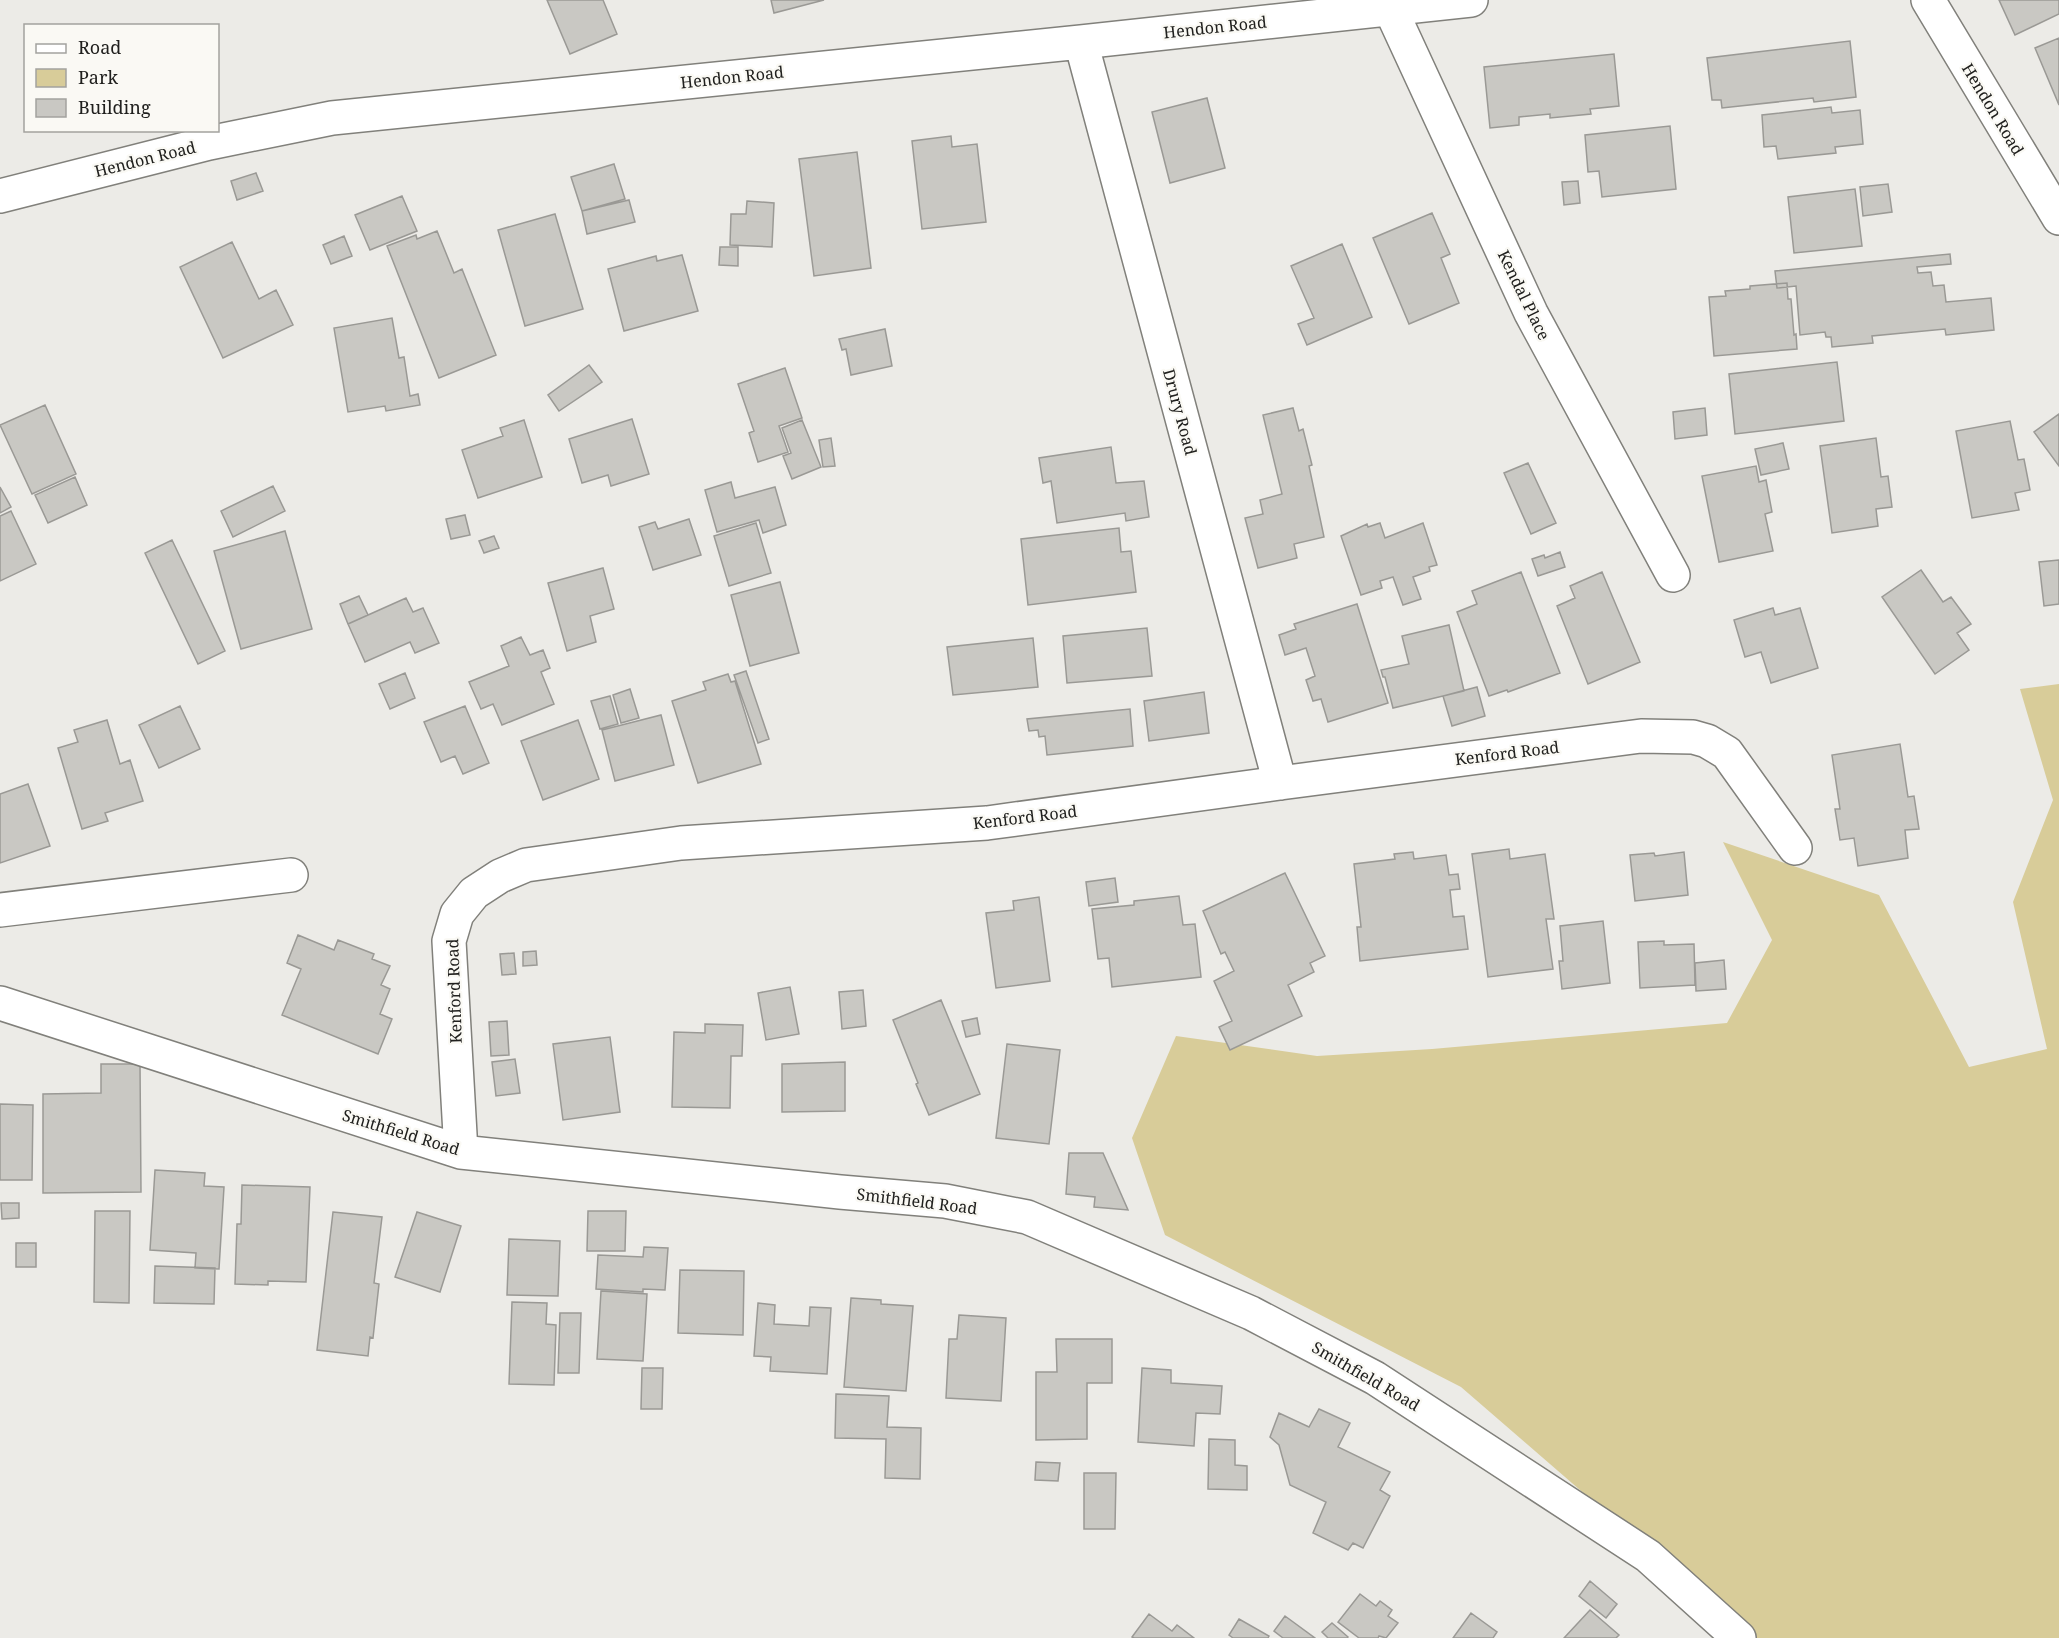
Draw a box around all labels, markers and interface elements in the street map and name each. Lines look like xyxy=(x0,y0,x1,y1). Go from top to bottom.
street label: Hendon Road xyxy=(1162,11,1268,43)
legend xyxy=(24,24,219,132)
text: Road xyxy=(78,35,121,59)
street label: Hendon Road xyxy=(1957,59,2029,159)
street label: Hendon Road xyxy=(679,61,785,93)
text: Park xyxy=(78,65,118,89)
text: Building xyxy=(78,95,151,119)
street label: Hendon Road xyxy=(92,136,198,182)
street label: Kendal Place xyxy=(1493,246,1555,344)
street label: Drury Road xyxy=(1158,366,1202,458)
street label: Kenford Road xyxy=(1454,736,1561,770)
street label: Kenford Road xyxy=(972,800,1079,834)
street label: Kenford Road xyxy=(441,938,467,1044)
street label: Smithfield Road xyxy=(340,1104,462,1160)
street label: Smithfield Road xyxy=(855,1183,979,1219)
street label: Smithfield Road xyxy=(1308,1336,1424,1416)

